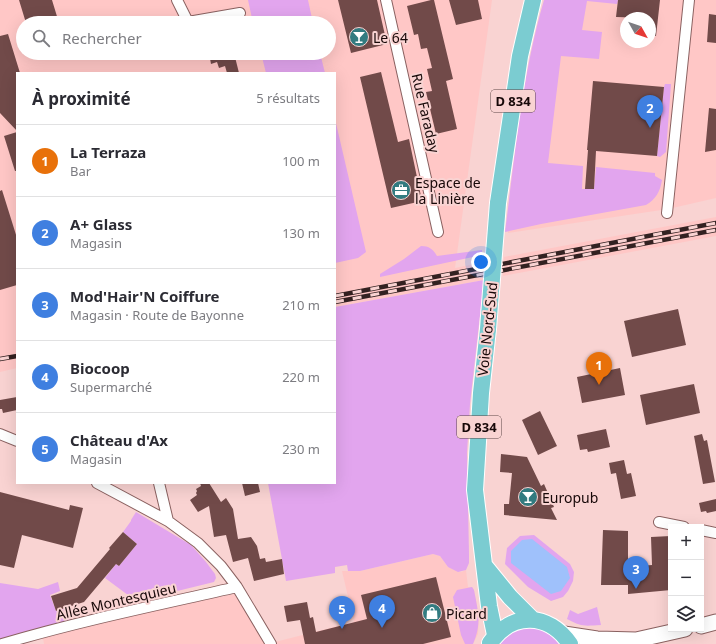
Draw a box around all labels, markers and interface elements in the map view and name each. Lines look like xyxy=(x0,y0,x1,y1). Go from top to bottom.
north arrow xyxy=(620,12,656,48)
search box xyxy=(16,16,336,60)
bar icon: Le 64 xyxy=(348,26,370,48)
icon: search xyxy=(30,27,52,49)
text: Rechercher xyxy=(62,28,142,48)
place label: Le 64 xyxy=(373,28,408,47)
street label: Rue Faraday xyxy=(408,71,445,155)
text: À proximité xyxy=(32,87,131,110)
text: 5 résultats xyxy=(256,89,320,107)
road number: D 834 xyxy=(491,90,535,112)
pin: 2 xyxy=(637,95,663,128)
text: La Terraza xyxy=(70,142,146,162)
text: 1 xyxy=(41,152,49,170)
text: 100 m xyxy=(282,152,320,170)
text: Bar xyxy=(70,162,91,180)
place label: Espace de la Linière xyxy=(415,173,481,208)
office icon: Espace de la Linière xyxy=(390,179,412,201)
text: A+ Glass xyxy=(70,214,132,234)
text: 2 xyxy=(41,224,49,242)
text: 130 m xyxy=(282,224,320,242)
text: Magasin xyxy=(70,234,122,252)
your location xyxy=(471,252,491,272)
street label: Voie Nord-Sud xyxy=(473,281,501,377)
text: Mod'Hair'N Coiffure xyxy=(70,286,220,306)
text: 3 xyxy=(41,296,49,314)
text: 210 m xyxy=(282,296,320,314)
text: Magasin · Route de Bayonne xyxy=(70,306,244,324)
pin: 1 xyxy=(586,352,612,385)
text: Biocoop xyxy=(70,358,130,378)
text: 4 xyxy=(41,368,49,386)
text: 220 m xyxy=(282,368,320,386)
text: Supermarché xyxy=(70,378,152,396)
road number: D 834 xyxy=(457,416,501,438)
text: Château d'Ax xyxy=(70,430,168,450)
text: 5 xyxy=(41,440,49,458)
text: 230 m xyxy=(282,440,320,458)
text: Magasin xyxy=(70,450,122,468)
bar icon: Europub xyxy=(517,486,539,508)
place label: Europub xyxy=(542,488,598,507)
map controls xyxy=(668,524,704,632)
button: + xyxy=(668,524,704,560)
pin: 3 xyxy=(623,556,649,589)
button: − xyxy=(668,560,704,596)
street label: Allée Montesquieu xyxy=(54,578,178,624)
pin: 4 xyxy=(369,595,395,628)
pin: 5 xyxy=(329,596,355,629)
button: layers xyxy=(668,596,704,632)
shop icon: Picard xyxy=(421,602,443,624)
place label: Picard xyxy=(446,604,487,623)

